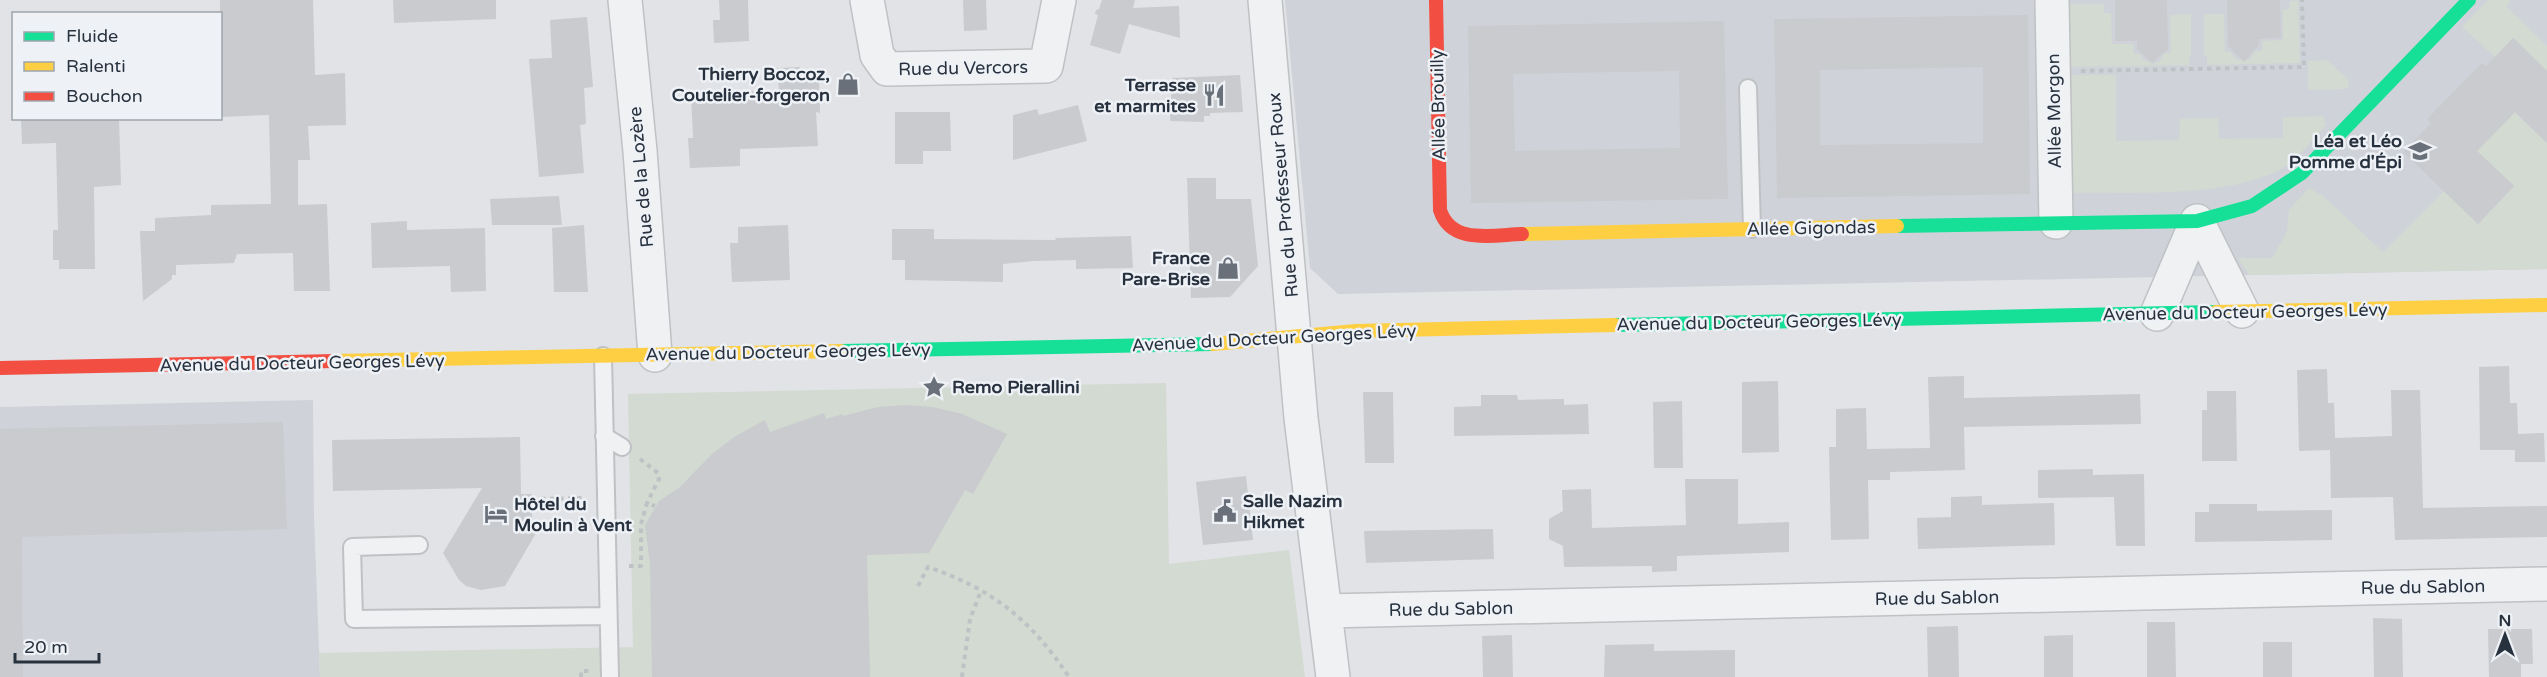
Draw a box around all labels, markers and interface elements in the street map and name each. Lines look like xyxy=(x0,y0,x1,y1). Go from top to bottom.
legend xyxy=(12,12,222,120)
text: Fluide xyxy=(66,25,118,47)
street label: Allée Brouilly xyxy=(1426,49,1450,161)
street label: Allée Morgon xyxy=(2042,53,2066,169)
text: Ralenti xyxy=(66,55,126,77)
street label: Rue du Vercors xyxy=(898,56,1028,80)
place label: Thierry Boccoz, Coutelier-forgeron xyxy=(672,63,830,106)
shop icon: Thierry Boccoz, Coutelier-forgeron xyxy=(835,71,861,97)
place label: Terrasse et marmites xyxy=(1094,74,1196,117)
restaurant icon: Terrasse et marmites xyxy=(1201,82,1227,108)
text: Bouchon xyxy=(66,85,143,107)
street label: Rue du Professeur Roux xyxy=(1263,92,1303,298)
street label: Rue de la Lozère xyxy=(624,106,658,248)
place label: Léa et Léo Pomme d'Épi xyxy=(2289,130,2402,173)
school or university icon: Léa et Léo Pomme d'Épi xyxy=(2407,138,2433,164)
street label: Allée Gigondas xyxy=(1746,216,1876,240)
place label: France Pare-Brise xyxy=(1122,247,1210,290)
shop icon: France Pare-Brise xyxy=(1215,255,1241,281)
street label: Avenue du Docteur Georges Lévy xyxy=(2102,299,2388,325)
street label: Avenue du Docteur Georges Lévy xyxy=(1616,309,1902,335)
street label: Avenue du Docteur Georges Lévy xyxy=(1131,320,1417,356)
street label: Avenue du Docteur Georges Lévy xyxy=(645,339,931,365)
street label: Avenue du Docteur Georges Lévy xyxy=(159,350,445,376)
place icon: Remo Pierallini xyxy=(921,374,947,400)
place label: Remo Pierallini xyxy=(952,376,1080,398)
place label: Salle Nazim Hikmet xyxy=(1243,490,1343,533)
place label: Hôtel du Moulin à Vent xyxy=(514,493,632,536)
public building icon: Salle Nazim Hikmet xyxy=(1212,498,1238,524)
hotel icon: Hôtel du Moulin à Vent xyxy=(483,501,509,527)
street label: Rue du Sablon xyxy=(2361,575,2485,599)
street label: Rue du Sablon xyxy=(1875,586,1999,610)
street label: Rue du Sablon xyxy=(1389,597,1513,621)
north arrow xyxy=(2475,605,2535,665)
text: N xyxy=(2499,611,2511,631)
scale bar xyxy=(15,626,99,664)
text: 20 m xyxy=(24,636,68,658)

